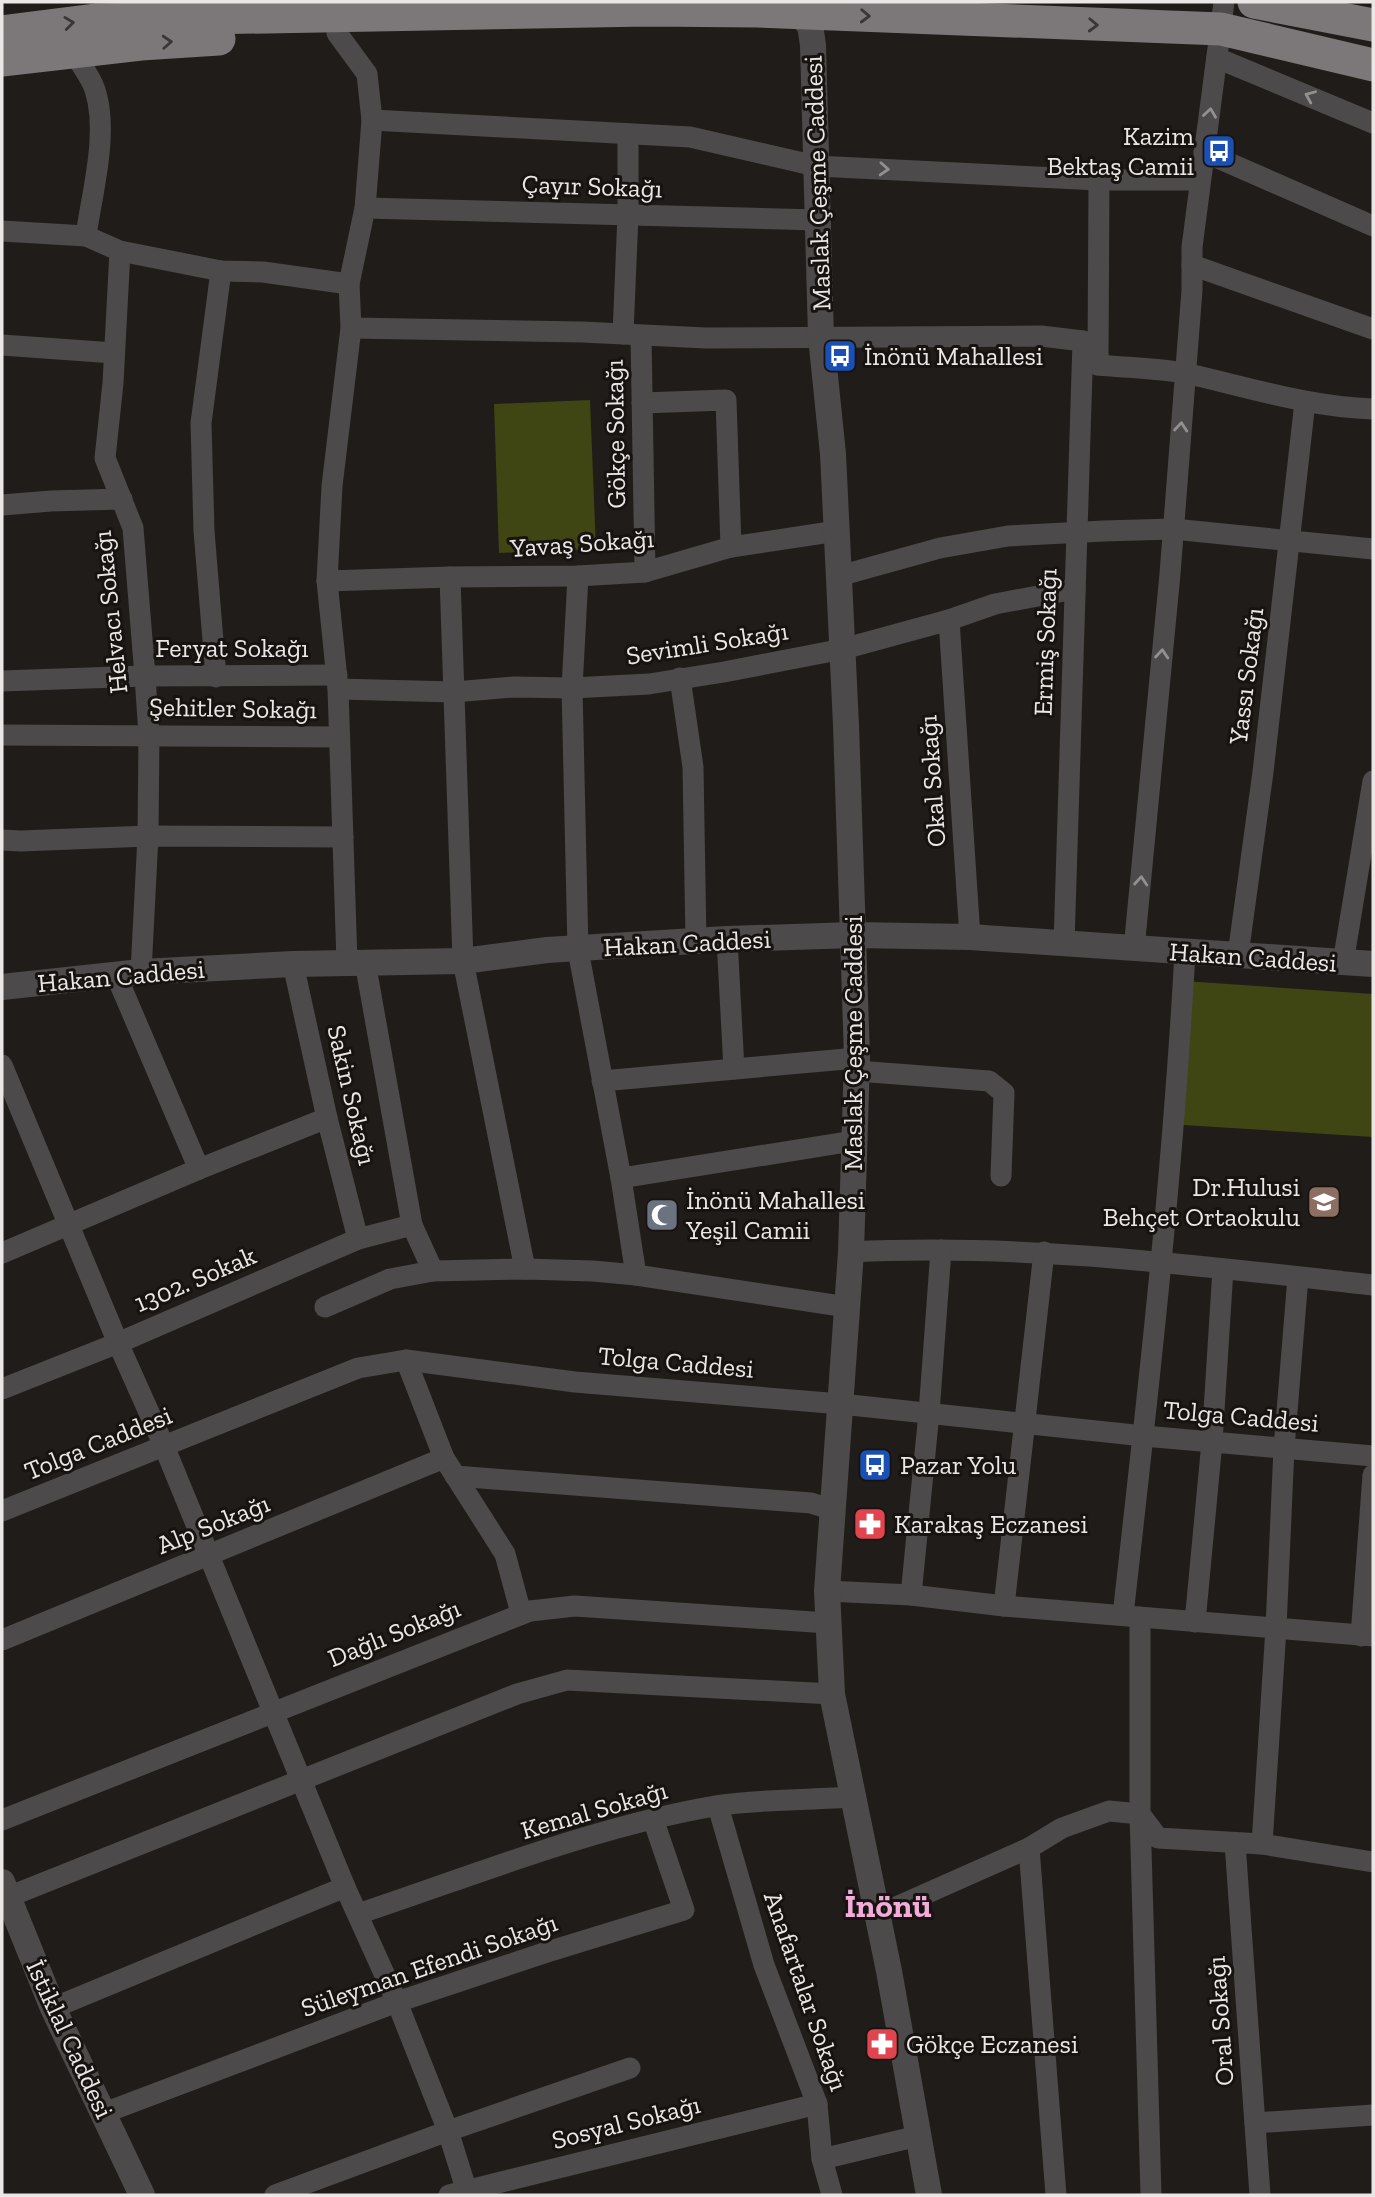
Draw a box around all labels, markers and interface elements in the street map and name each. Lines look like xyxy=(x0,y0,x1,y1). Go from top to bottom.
one-way arrow xyxy=(860,8,871,23)
one-way arrow xyxy=(64,16,75,31)
one-way arrow xyxy=(1088,17,1099,32)
one-way arrow xyxy=(162,35,173,50)
street label: Maslak Çeşme Caddesi xyxy=(797,55,837,311)
one-way arrow xyxy=(1305,91,1317,105)
one-way arrow xyxy=(1202,107,1217,119)
place label: Kazim Bektaş Camii xyxy=(1047,120,1195,182)
bus stop icon: Kazim Bektaş Camii xyxy=(1200,132,1238,170)
one-way arrow xyxy=(879,162,890,177)
street label: Çayır Sokağı xyxy=(521,168,663,204)
bus stop icon: İnönü Mahallesi xyxy=(821,337,859,375)
place label: İnönü Mahallesi xyxy=(864,340,1043,372)
street label: Gökçe Sokağı xyxy=(598,359,632,509)
one-way arrow xyxy=(1173,422,1188,433)
street label: Yavaş Sokağı xyxy=(508,522,655,564)
street label: Helvacı Sokağı xyxy=(86,529,134,695)
street label: Ermiş Sokağı xyxy=(1026,567,1064,717)
street label: Yassı Sokağı xyxy=(1222,606,1270,747)
street label: Sevimli Sokağı xyxy=(624,614,790,672)
street label: Feryat Sokağı xyxy=(155,632,309,664)
one-way arrow xyxy=(1154,648,1169,659)
street label: Şehitler Sokağı xyxy=(149,691,317,725)
street label: Okal Sokağı xyxy=(911,714,953,848)
one-way arrow xyxy=(1133,875,1148,886)
street label: Maslak Çeşme Caddesi xyxy=(837,915,869,1171)
street label: Hakan Caddesi xyxy=(602,923,772,963)
street label: Hakan Caddesi xyxy=(1168,935,1338,979)
street label: Hakan Caddesi xyxy=(36,953,206,999)
street label: Sakin Sokağı xyxy=(320,1022,384,1168)
place label: Dr.Hulusi Behçet Ortaokulu xyxy=(1103,1171,1300,1233)
school or university icon: Dr.Hulusi Behçet Ortaokulu xyxy=(1305,1183,1343,1221)
place label: İnönü Mahallesi Yeşil Camii xyxy=(685,1184,865,1246)
mosque icon: İnönü Mahallesi Yeşil Camii xyxy=(643,1196,681,1234)
street label: 1302. Sokak xyxy=(129,1239,261,1319)
street label: Tolga Caddesi xyxy=(597,1339,755,1385)
street label: Tolga Caddesi xyxy=(1162,1393,1320,1439)
street label: Tolga Caddesi xyxy=(20,1399,176,1487)
bus stop icon: Pazar Yolu xyxy=(856,1446,894,1484)
place label: Pazar Yolu xyxy=(900,1449,1017,1481)
street label: Alp Sokağı xyxy=(152,1487,274,1561)
pharmacy icon: Karakaş Eczanesi xyxy=(851,1505,889,1543)
place label: Karakaş Eczanesi xyxy=(894,1508,1088,1540)
street label: Dağlı Sokağı xyxy=(323,1592,465,1674)
street label: Kemal Sokağı xyxy=(517,1774,671,1846)
district label: İnönü xyxy=(844,1886,932,1925)
street label: Anafartalar Sokağı xyxy=(757,1887,855,2095)
street label: Süleyman Efendi Sokağı xyxy=(297,1906,561,2024)
street label: İstiklal Caddesi xyxy=(19,1955,121,2123)
street label: Oral Sokağı xyxy=(1200,1955,1240,2087)
pharmacy icon: Gökçe Eczanesi xyxy=(863,2025,901,2063)
place label: Gökçe Eczanesi xyxy=(906,2028,1078,2060)
street label: Sosyal Sokağı xyxy=(548,2088,704,2156)

